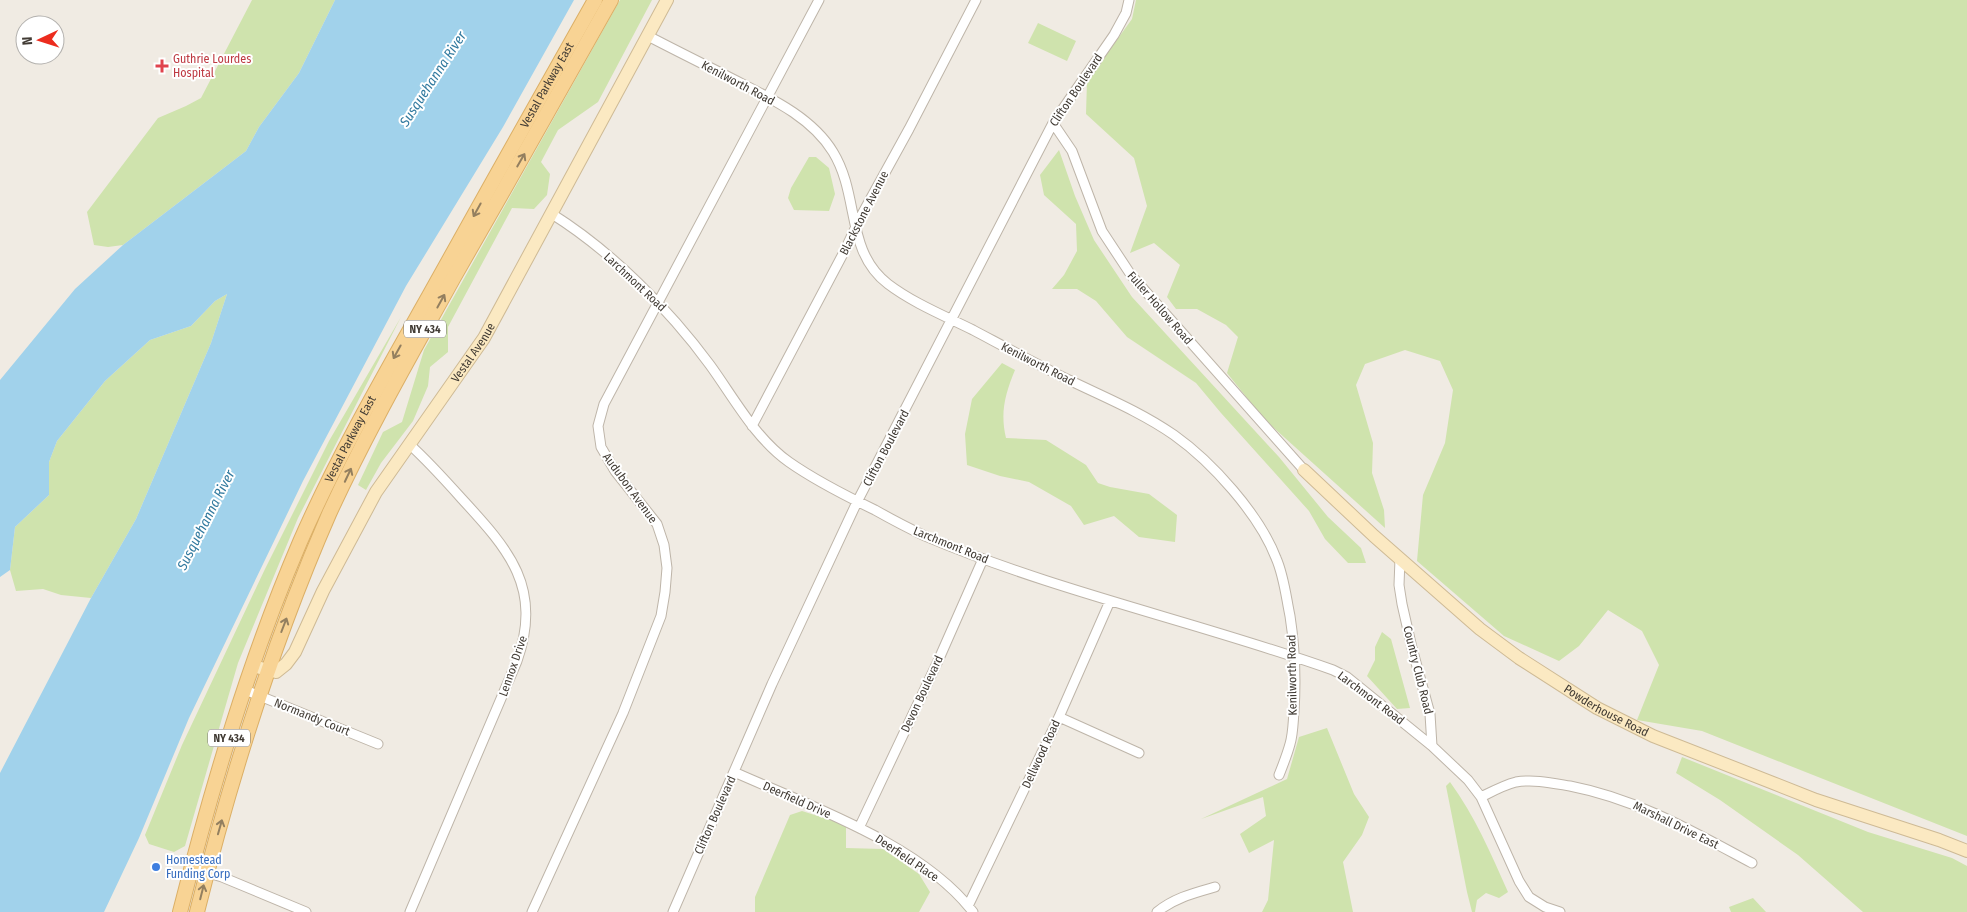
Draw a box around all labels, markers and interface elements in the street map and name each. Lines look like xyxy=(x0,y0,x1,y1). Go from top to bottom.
north arrow xyxy=(15,15,65,65)
water label: Susquehanna River xyxy=(395,27,471,130)
text: N xyxy=(19,36,36,46)
street label: Vestal Parkway East xyxy=(517,40,577,130)
street label: Clifton Boulevard xyxy=(1047,51,1105,129)
place label: Guthrie Lourdes Hospital xyxy=(173,52,251,80)
street label: Kenilworth Road xyxy=(699,58,777,108)
marker: Guthrie Lourdes Hospital xyxy=(155,59,169,73)
one-way arrow xyxy=(517,153,526,168)
street label: Blackstone Avenue xyxy=(837,169,891,257)
one-way arrow xyxy=(471,203,481,217)
street label: Larchmont Road xyxy=(601,250,669,314)
street label: Fuller Hollow Road xyxy=(1125,269,1195,347)
one-way arrow xyxy=(436,294,446,309)
road number: NY 434 xyxy=(404,320,446,338)
street label: Vestal Avenue xyxy=(448,320,498,385)
street label: Kenilworth Road xyxy=(999,339,1077,389)
one-way arrow xyxy=(392,345,402,360)
street label: Vestal Parkway East xyxy=(322,393,379,485)
street label: Clifton Boulevard xyxy=(860,407,912,489)
street label: Audubon Avenue xyxy=(600,450,660,526)
water label: Susquehanna River xyxy=(173,466,239,574)
one-way arrow xyxy=(343,468,353,483)
street label: Larchmont Road xyxy=(911,524,991,566)
one-way arrow xyxy=(280,618,289,633)
street label: Country Club Road xyxy=(1400,624,1436,716)
street label: Lennox Drive xyxy=(496,634,530,698)
street label: Kenilworth Road xyxy=(1284,634,1300,716)
street label: Devon Boulevard xyxy=(898,653,946,735)
street label: Larchmont Road xyxy=(1335,668,1407,728)
street label: Powderhouse Road xyxy=(1561,682,1651,740)
street label: Normandy Court xyxy=(272,695,352,739)
street label: Dellwood Road xyxy=(1019,718,1063,790)
road number: NY 434 xyxy=(208,730,250,746)
street label: Clifton Boulevard xyxy=(691,774,739,856)
street label: Deerfield Drive xyxy=(761,779,833,821)
street label: Marshall Drive East xyxy=(1631,798,1721,852)
one-way arrow xyxy=(216,820,225,836)
street label: Deerfield Place xyxy=(873,832,941,884)
place label: Homestead Funding Corp xyxy=(166,853,230,881)
marker: Homestead Funding Corp xyxy=(150,861,162,873)
one-way arrow xyxy=(198,884,207,900)

